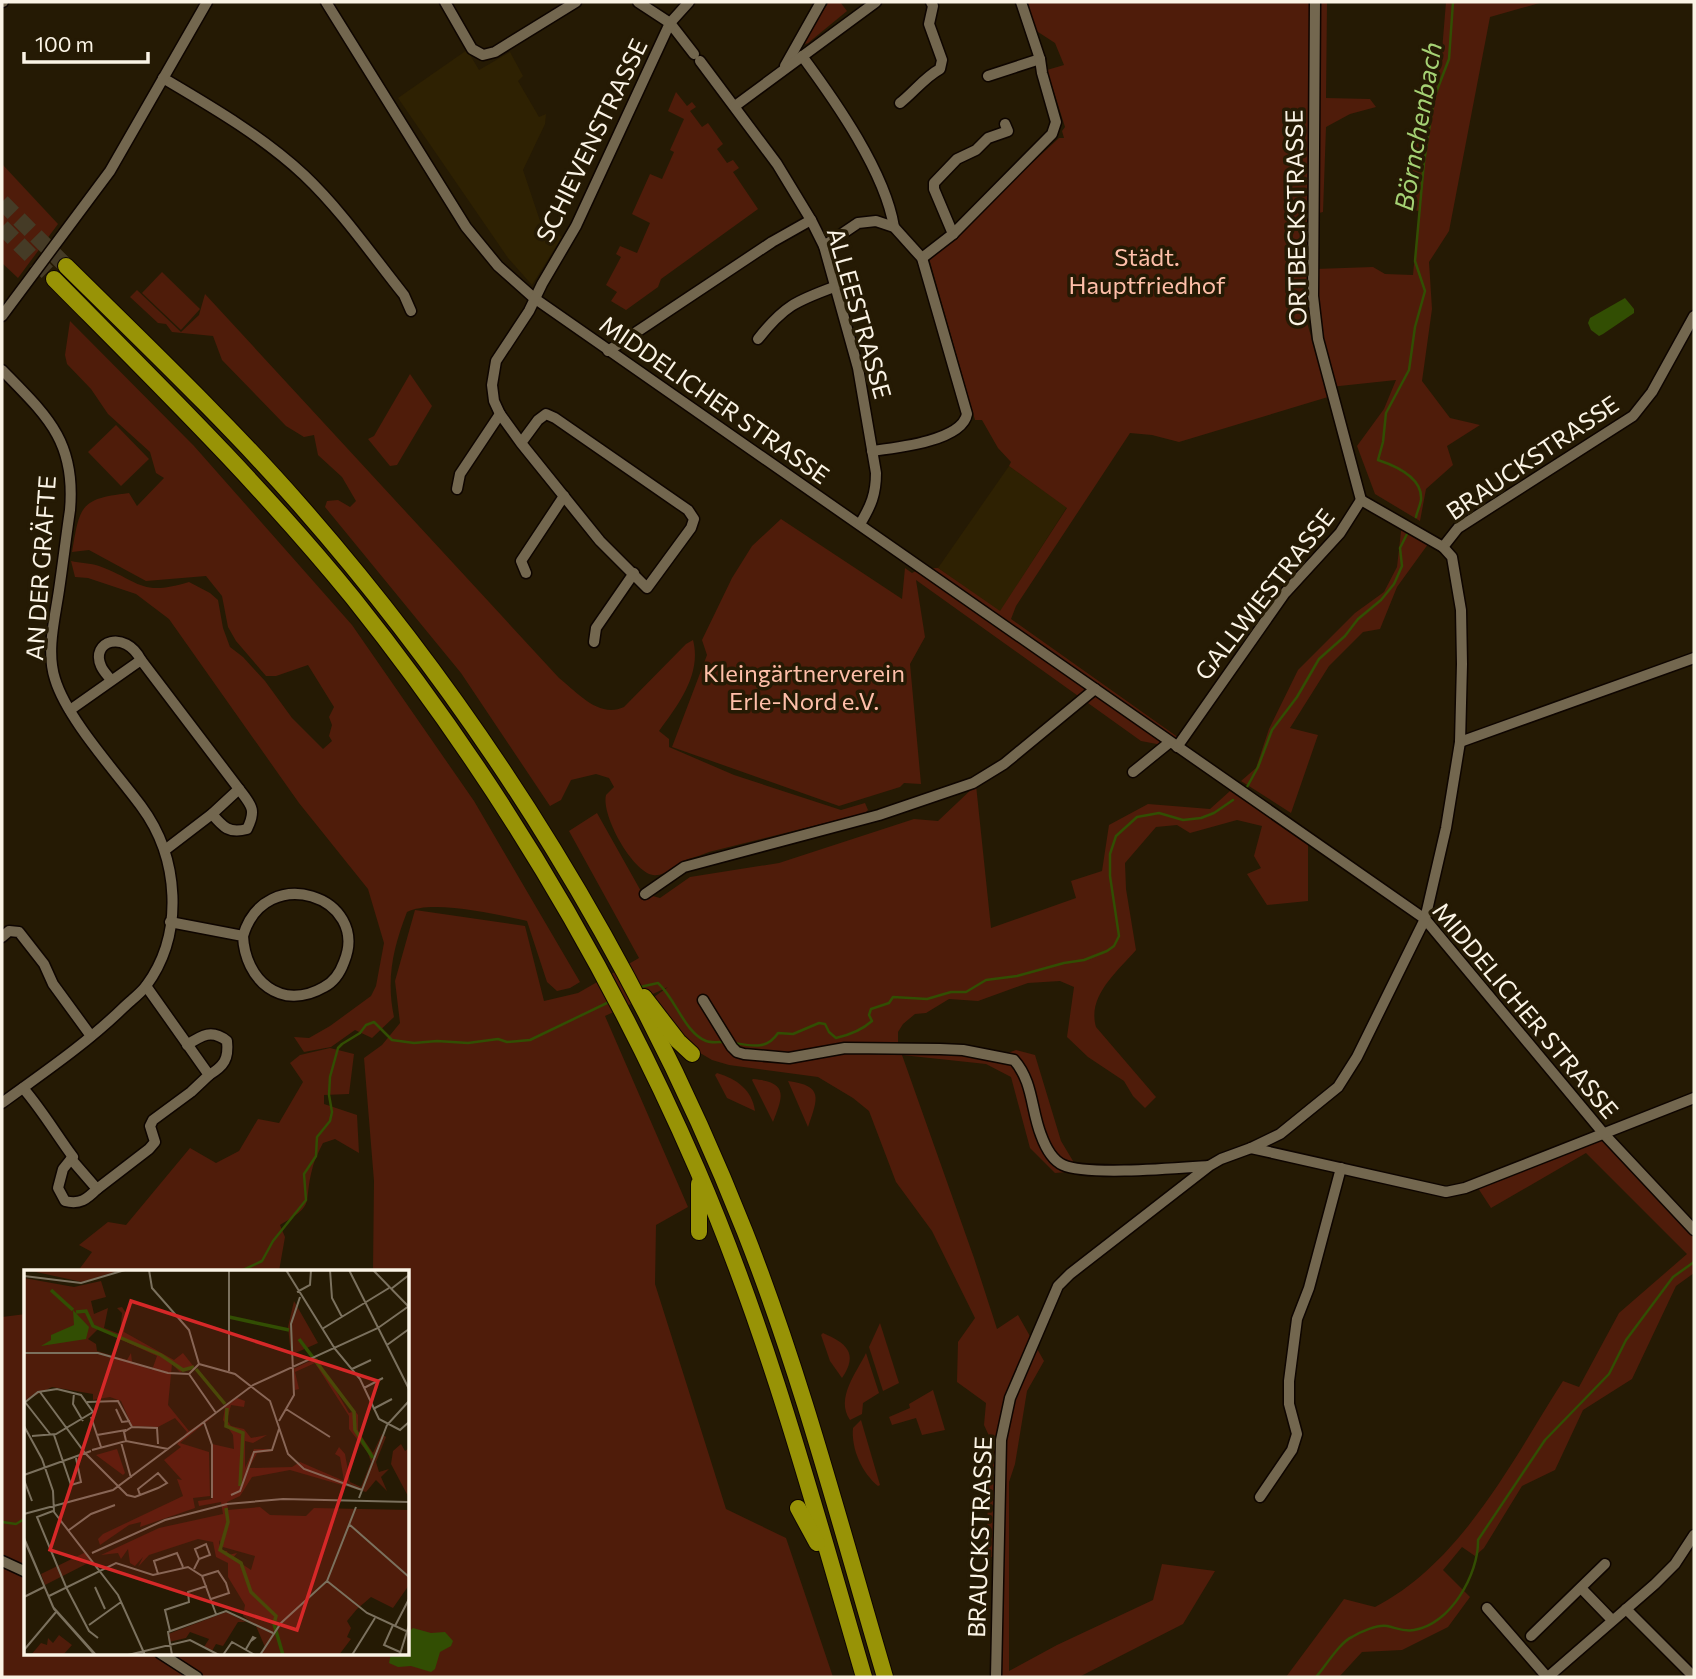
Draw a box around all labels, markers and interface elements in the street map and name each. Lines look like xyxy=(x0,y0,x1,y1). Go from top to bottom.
scale bar xyxy=(24,21,149,65)
text: 100 m xyxy=(35,31,94,56)
street label: SCHIEVENSTRASSE xyxy=(529,34,653,246)
water label: Börnchenbach xyxy=(1387,39,1447,213)
street label: ORTBECKSTRASSE xyxy=(1279,109,1311,327)
street label: ALLEESTRASSE xyxy=(822,224,898,402)
park label: Städt. Hauptfriedhof xyxy=(1069,242,1226,299)
street label: MIDDELICHER STRASSE xyxy=(595,309,835,489)
street label: BRAUCKSTRASSE xyxy=(1440,389,1624,525)
street label: AN DER GRÄFTE xyxy=(19,474,61,662)
street label: GALLWIESTRASSE xyxy=(1188,503,1340,685)
park label: Kleingärtnerverein Erle-Nord e.V. xyxy=(703,658,905,715)
street label: MIDDELICHER STRASSE xyxy=(1427,896,1625,1124)
inset map xyxy=(24,1270,410,1654)
street label: BRAUCKSTRASSE xyxy=(961,1436,997,1638)

